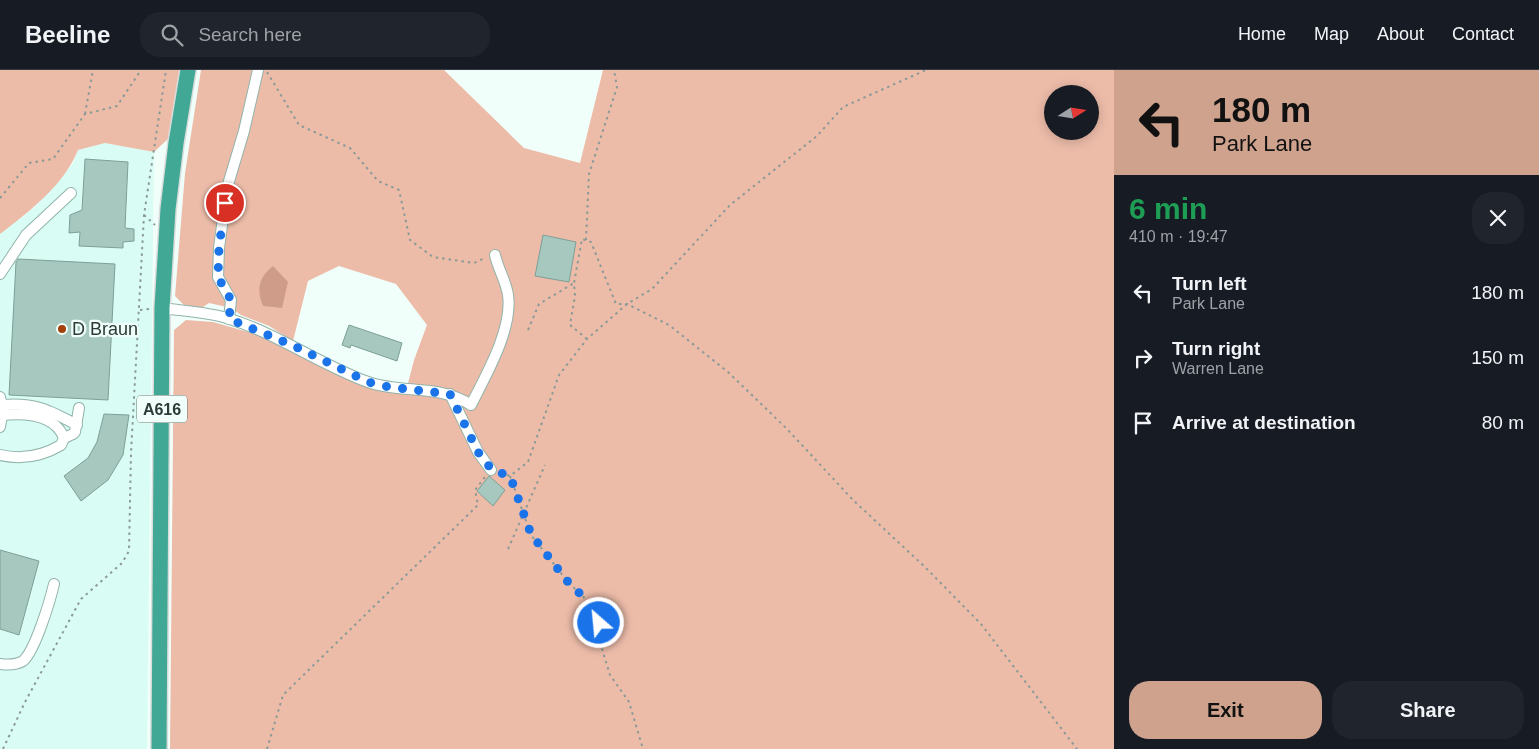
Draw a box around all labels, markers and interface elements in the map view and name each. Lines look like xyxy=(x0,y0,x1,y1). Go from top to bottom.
search box xyxy=(140,12,490,57)
text: Beeline xyxy=(25,21,110,48)
icon: search xyxy=(158,21,186,49)
text: Search here xyxy=(198,24,302,45)
text: Home xyxy=(1238,24,1286,44)
text: Map xyxy=(1314,24,1349,44)
text: About xyxy=(1377,24,1424,44)
text: Contact xyxy=(1452,24,1514,44)
north arrow xyxy=(1044,85,1099,140)
map controls xyxy=(1044,85,1099,140)
icon: left xyxy=(1129,90,1194,155)
text: 180 m xyxy=(1212,90,1311,129)
text: Park Lane xyxy=(1212,131,1312,156)
pin xyxy=(204,182,246,224)
icon: arrive xyxy=(211,189,239,217)
text: 6 min xyxy=(1129,192,1207,225)
button: close xyxy=(1472,192,1524,244)
text: 410 m · 19:47 xyxy=(1129,228,1228,245)
text: Turn left xyxy=(1172,273,1247,294)
icon: left xyxy=(1129,279,1157,307)
text: 180 m xyxy=(1471,282,1524,303)
text: Park Lane xyxy=(1172,295,1245,312)
place label: D Braun xyxy=(72,319,138,339)
marker: D Braun xyxy=(56,323,68,335)
text: Turn right xyxy=(1172,338,1260,359)
icon: right xyxy=(1129,344,1157,372)
text: 150 m xyxy=(1471,347,1524,368)
text: Warren Lane xyxy=(1172,360,1264,377)
road number: A616 xyxy=(137,396,187,422)
icon: arrive xyxy=(1129,409,1157,437)
text: Arrive at destination xyxy=(1172,412,1356,433)
text: 80 m xyxy=(1482,412,1524,433)
position arrow xyxy=(572,596,624,648)
button: Exit xyxy=(1129,681,1322,739)
button: Share xyxy=(1332,681,1524,739)

